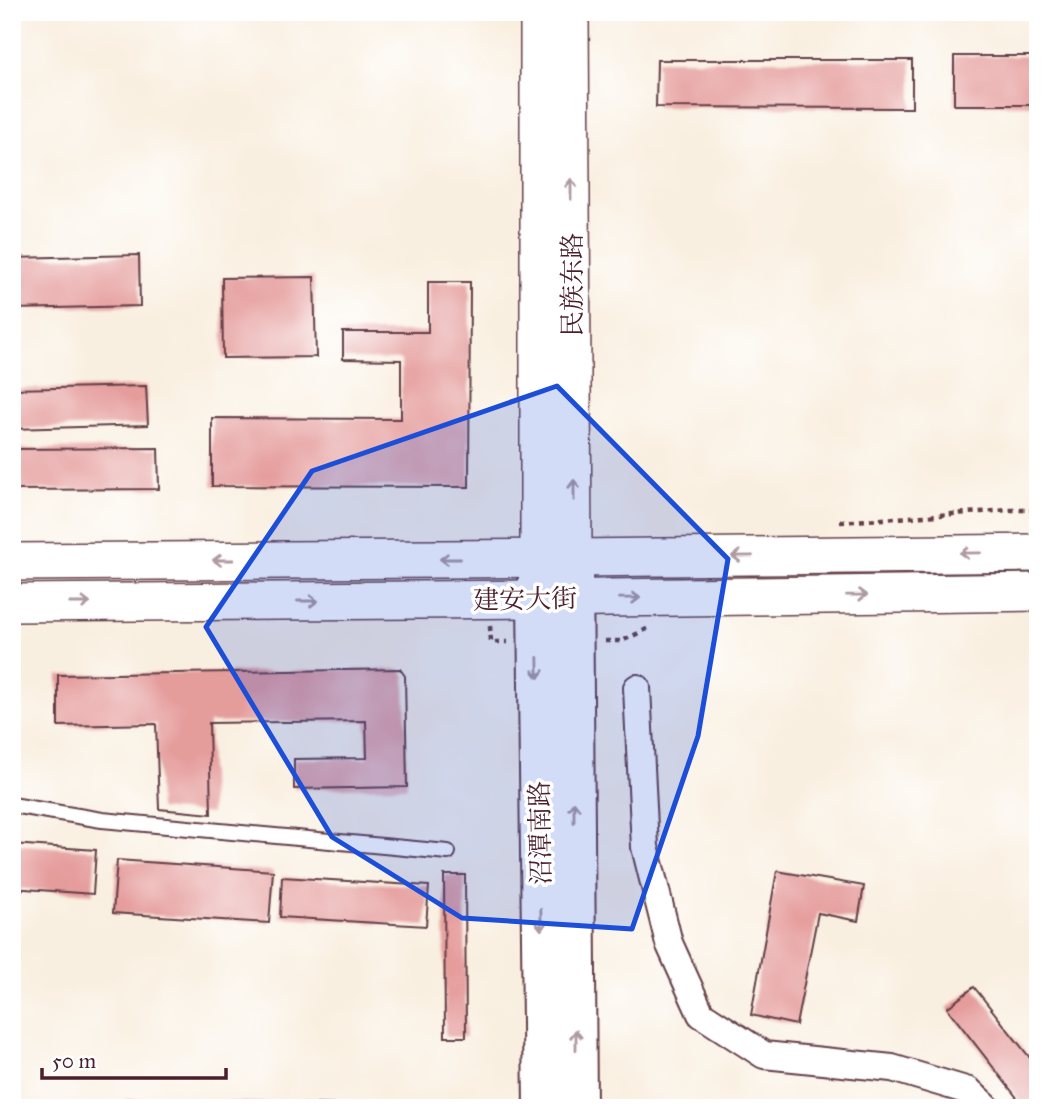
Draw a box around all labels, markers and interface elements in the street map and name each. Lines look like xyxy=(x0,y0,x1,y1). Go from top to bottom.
one-way arrow xyxy=(564,178,578,201)
street label: 民族东路 xyxy=(556,233,588,337)
one-way arrow xyxy=(567,479,580,502)
one-way arrow xyxy=(958,547,981,560)
one-way arrow xyxy=(731,549,754,563)
one-way arrow xyxy=(439,552,462,566)
one-way arrow xyxy=(211,553,234,567)
street label: 建安大街 xyxy=(473,582,577,616)
one-way arrow xyxy=(846,588,869,602)
one-way arrow xyxy=(618,591,641,605)
one-way arrow xyxy=(296,594,319,608)
one-way arrow xyxy=(69,596,92,610)
one-way arrow xyxy=(531,656,545,679)
street label: 沼潭南路 xyxy=(523,781,557,885)
one-way arrow xyxy=(567,801,581,824)
one-way arrow xyxy=(534,908,548,931)
one-way arrow xyxy=(569,1028,583,1051)
scale bar xyxy=(42,1036,226,1080)
text: 50 m xyxy=(52,1048,97,1074)

